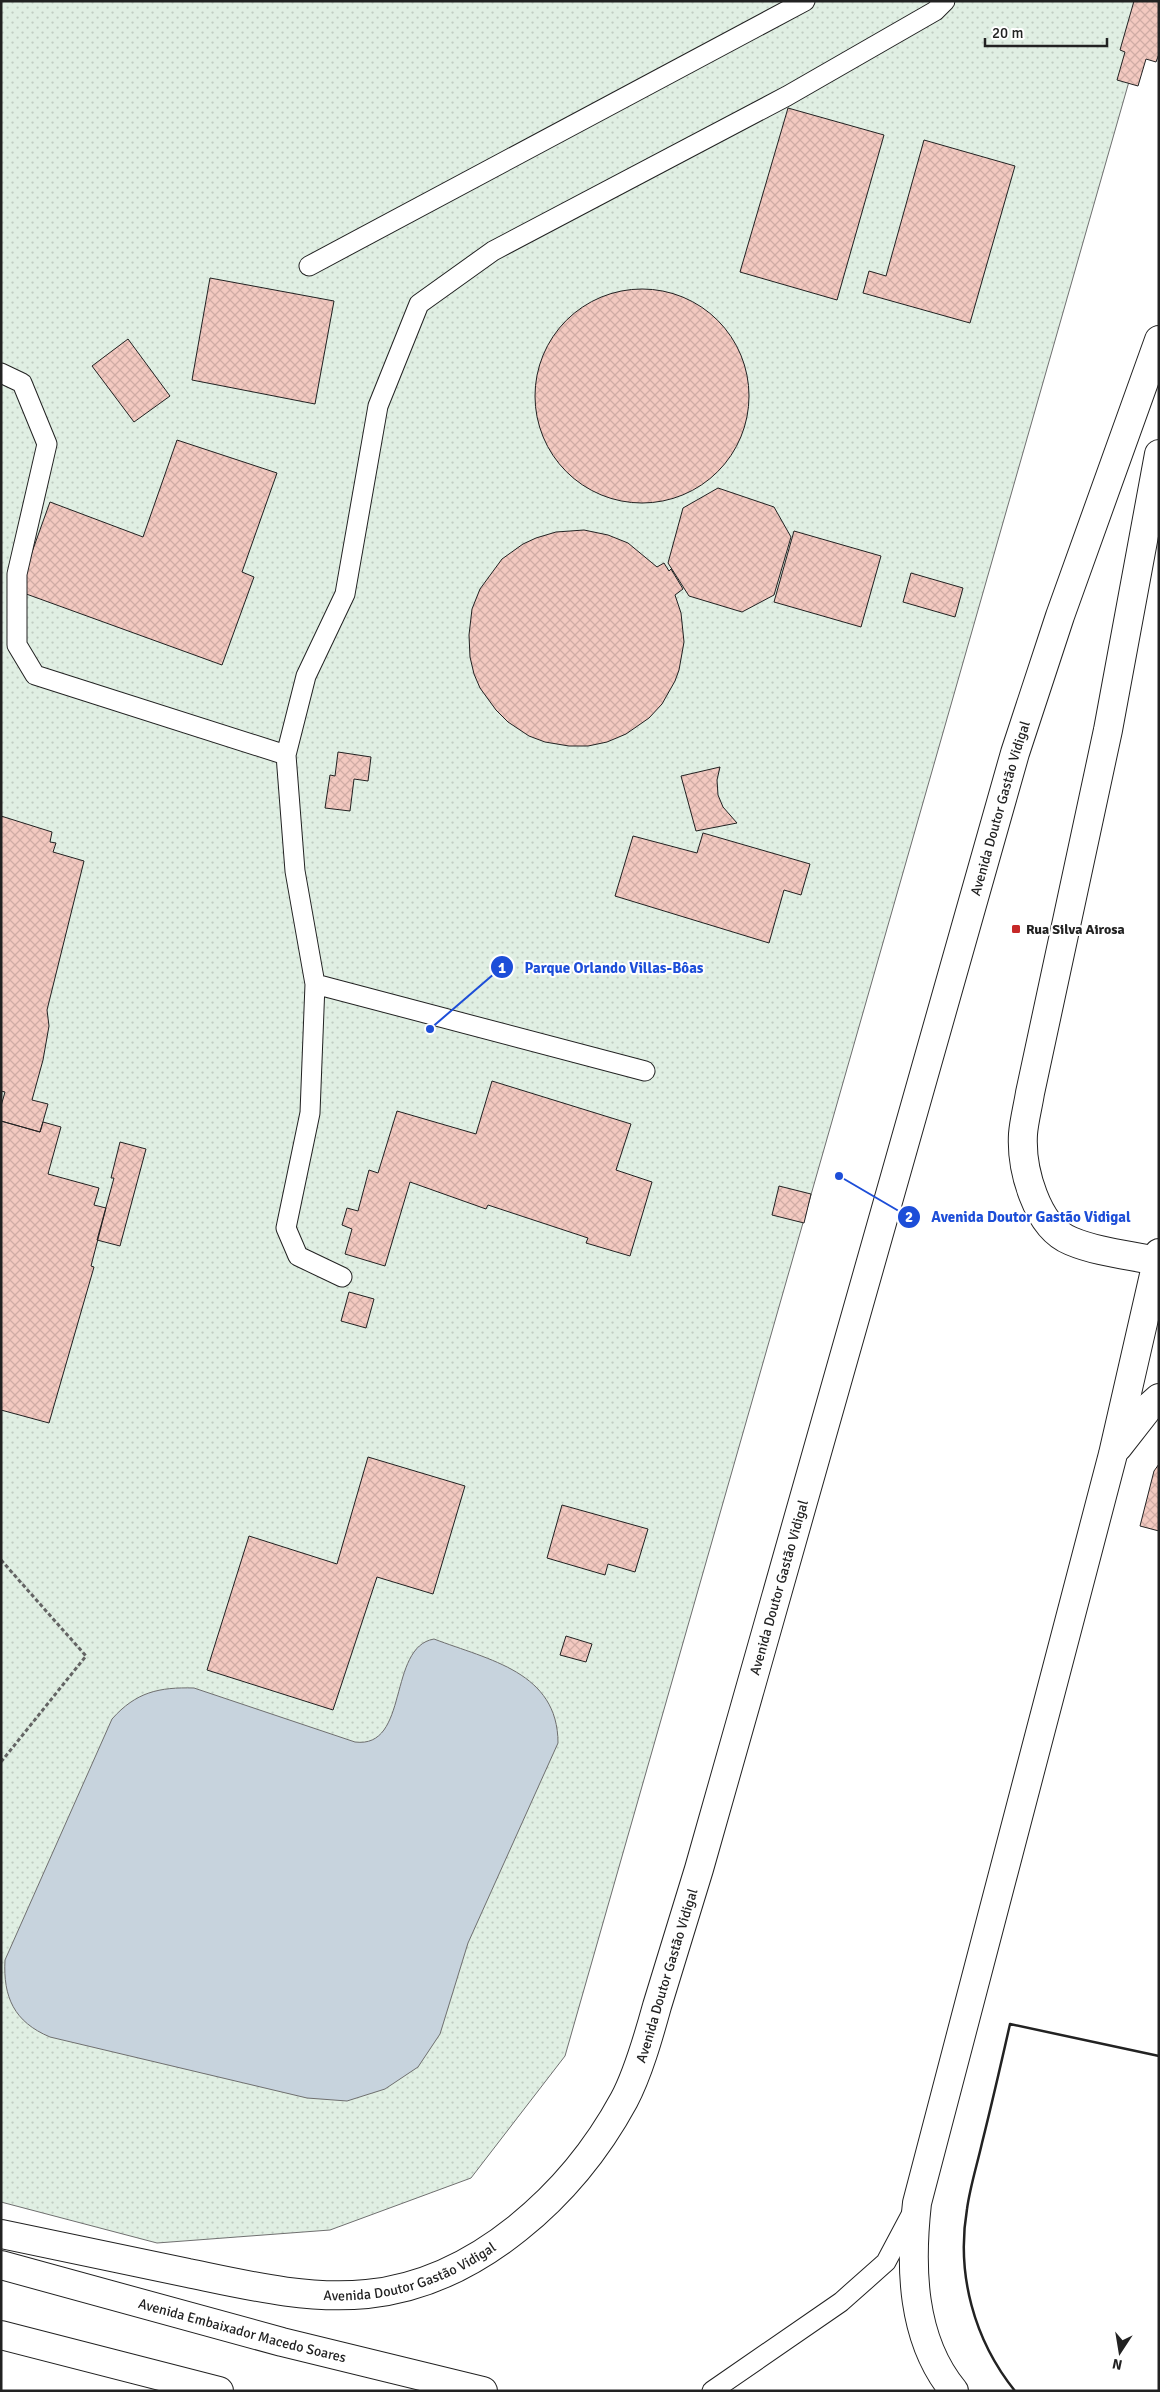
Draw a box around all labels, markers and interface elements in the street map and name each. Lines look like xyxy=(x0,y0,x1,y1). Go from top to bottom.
scale bar xyxy=(985,15,1108,47)
text: 20 m xyxy=(992,24,1023,42)
street label: Avenida Doutor Gastão Vidigal xyxy=(967,719,1034,898)
place label: Rua Silva Airosa xyxy=(1026,921,1125,938)
marker: Rua Silva Airosa xyxy=(1010,923,1022,935)
callout: Parque Orlando Villas-Bôas xyxy=(490,952,714,982)
text: 1 xyxy=(498,959,506,977)
text: Parque Orlando Villas-Bôas xyxy=(524,959,704,977)
callout: Avenida Doutor Gastão Vidigal xyxy=(896,1202,1141,1232)
text: 2 xyxy=(905,1208,913,1226)
text: Avenida Doutor Gastão Vidigal xyxy=(931,1208,1131,1226)
street label: Avenida Doutor Gastão Vidigal xyxy=(746,1498,812,1677)
street label: Avenida Doutor Gastão Vidigal xyxy=(632,1887,702,2065)
street label: Avenida Doutor Gastão Vidigal xyxy=(323,2239,499,2304)
street label: Avenida Embaixador Macedo Soares xyxy=(136,2295,348,2366)
north arrow xyxy=(1095,2327,1145,2377)
text: N xyxy=(1111,2355,1124,2374)

